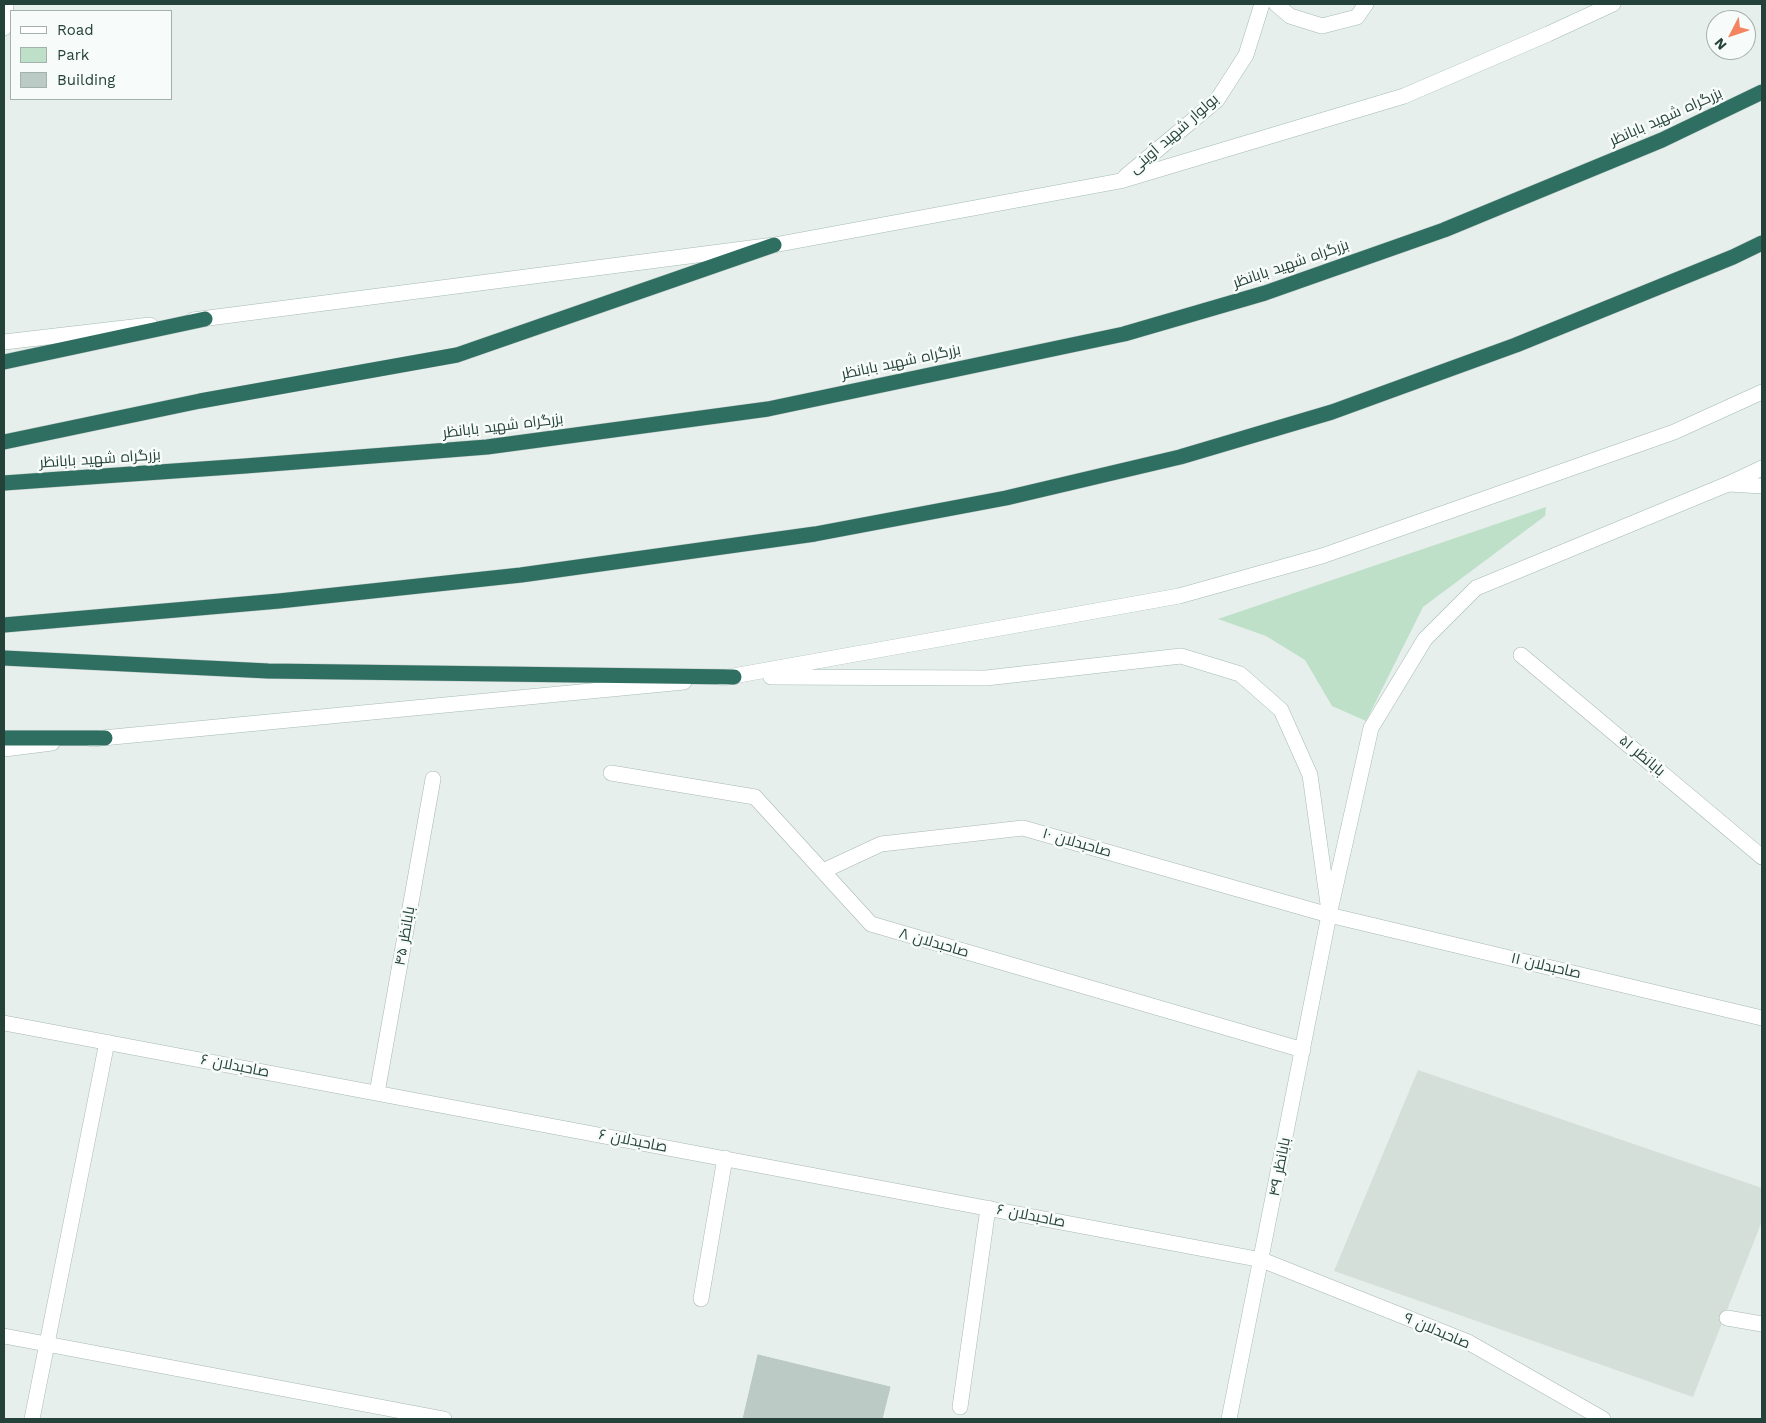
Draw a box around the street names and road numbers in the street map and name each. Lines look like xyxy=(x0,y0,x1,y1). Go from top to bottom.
street label: بزرگراه شهید بابانظر xyxy=(1607,84,1725,150)
street label: بولوار شهید آوینی xyxy=(1126,90,1222,178)
street label: بزرگراه شهید بابانظر xyxy=(1231,236,1351,292)
street label: بزرگراه شهید بابانظر xyxy=(840,341,962,383)
street label: بزرگراه شهید بابانظر xyxy=(442,410,564,442)
street label: بزرگراه شهید بابانظر xyxy=(39,446,161,472)
street label: بابانظر ۵۱ xyxy=(1615,732,1669,780)
street label: صاحبدلان ۱۰ xyxy=(1041,825,1113,861)
street label: بابانظر ۴۵ xyxy=(391,905,419,967)
street label: صاحبدلان ۸ xyxy=(897,924,971,962)
street label: صاحبدلان ۱۱ xyxy=(1509,949,1583,983)
street label: صاحبدلان ۶ xyxy=(199,1051,271,1081)
street label: صاحبدلان ۶ xyxy=(597,1126,669,1156)
street label: بابانظر ۴۹ xyxy=(1265,1136,1295,1198)
street label: صاحبدلان ۶ xyxy=(995,1201,1067,1231)
street label: صاحبدلان ۹ xyxy=(1401,1309,1473,1353)

